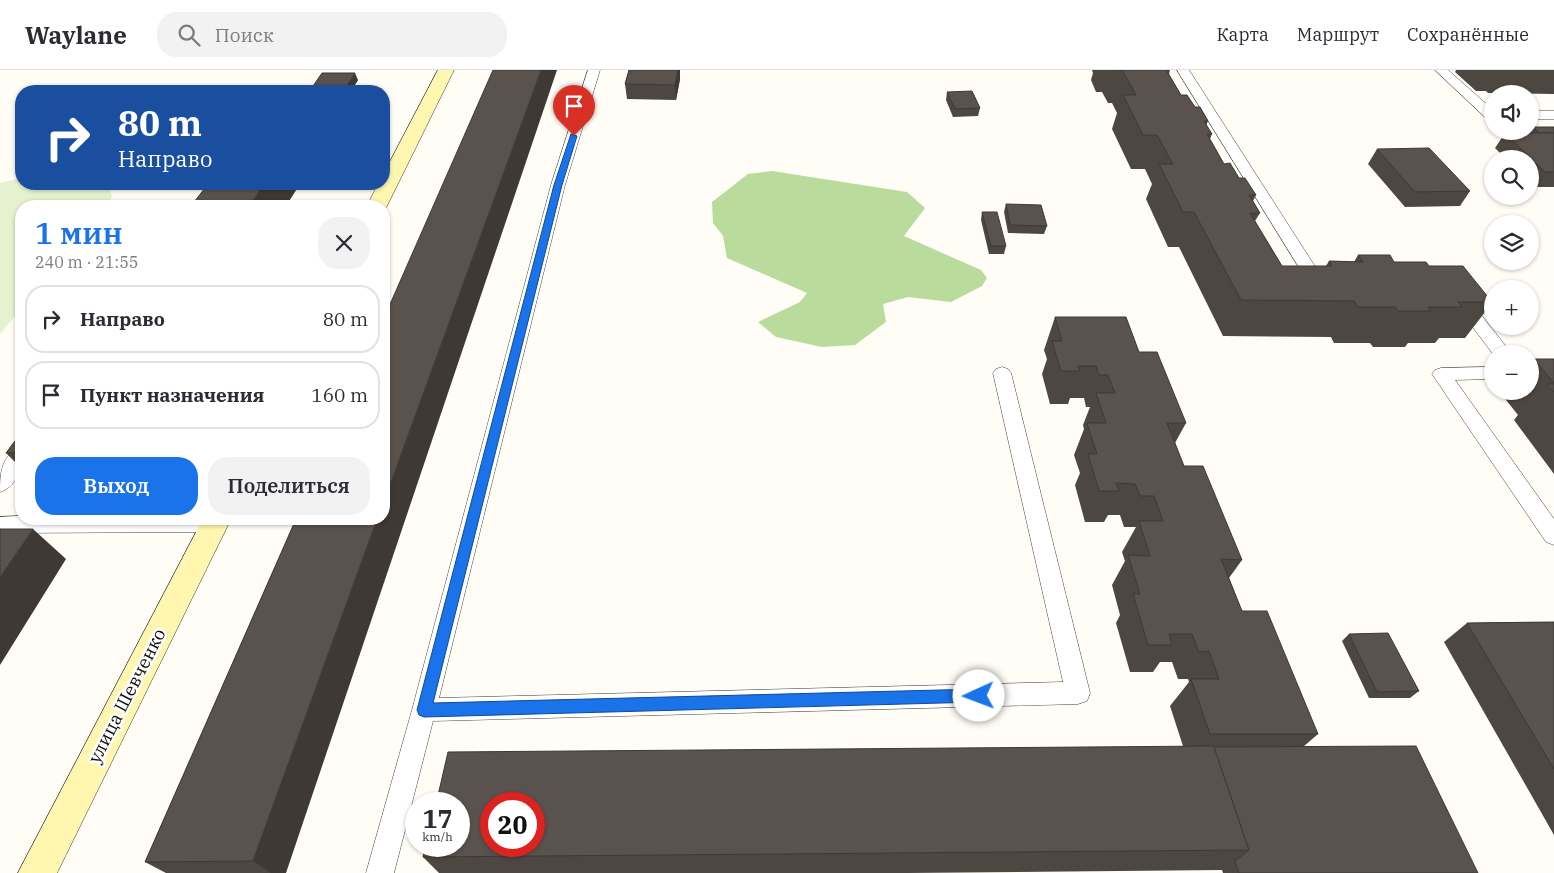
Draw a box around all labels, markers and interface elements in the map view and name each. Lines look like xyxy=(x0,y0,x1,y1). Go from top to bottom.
search box xyxy=(157,12,507,57)
text: Waylane xyxy=(25,19,127,51)
icon: search xyxy=(175,21,203,49)
text: Поиск xyxy=(215,23,274,47)
text: Карта xyxy=(1216,23,1269,46)
text: Маршрут xyxy=(1297,23,1379,46)
text: Сохранённые xyxy=(1407,23,1529,46)
pin xyxy=(553,85,595,136)
map controls xyxy=(1484,85,1539,400)
button: sound xyxy=(1484,85,1539,140)
icon: arrive xyxy=(560,92,588,120)
text: 80 m xyxy=(118,100,202,146)
icon: right xyxy=(35,105,100,170)
text: Направо xyxy=(118,144,212,173)
button: search xyxy=(1484,150,1539,205)
text: 1 мин xyxy=(35,213,123,252)
button: layers xyxy=(1484,215,1539,270)
button: close xyxy=(318,217,370,269)
text: 240 m · 21:55 xyxy=(35,252,138,272)
button: + xyxy=(1484,280,1539,335)
icon: right xyxy=(37,305,65,333)
text: Направо xyxy=(80,307,165,331)
text: 80 m xyxy=(323,307,368,331)
button: − xyxy=(1484,345,1539,400)
icon: arrive xyxy=(37,381,65,409)
text: Пункт назначения xyxy=(80,383,264,407)
text: 160 m xyxy=(311,383,368,407)
button: Выход xyxy=(35,457,198,515)
button: Поделиться xyxy=(208,457,370,515)
street label: улица Шевченко xyxy=(83,624,170,767)
position arrow xyxy=(952,669,1004,721)
speed limit sign: 20 xyxy=(480,792,545,857)
text: 17 xyxy=(422,802,453,835)
text: km/h xyxy=(422,829,453,844)

